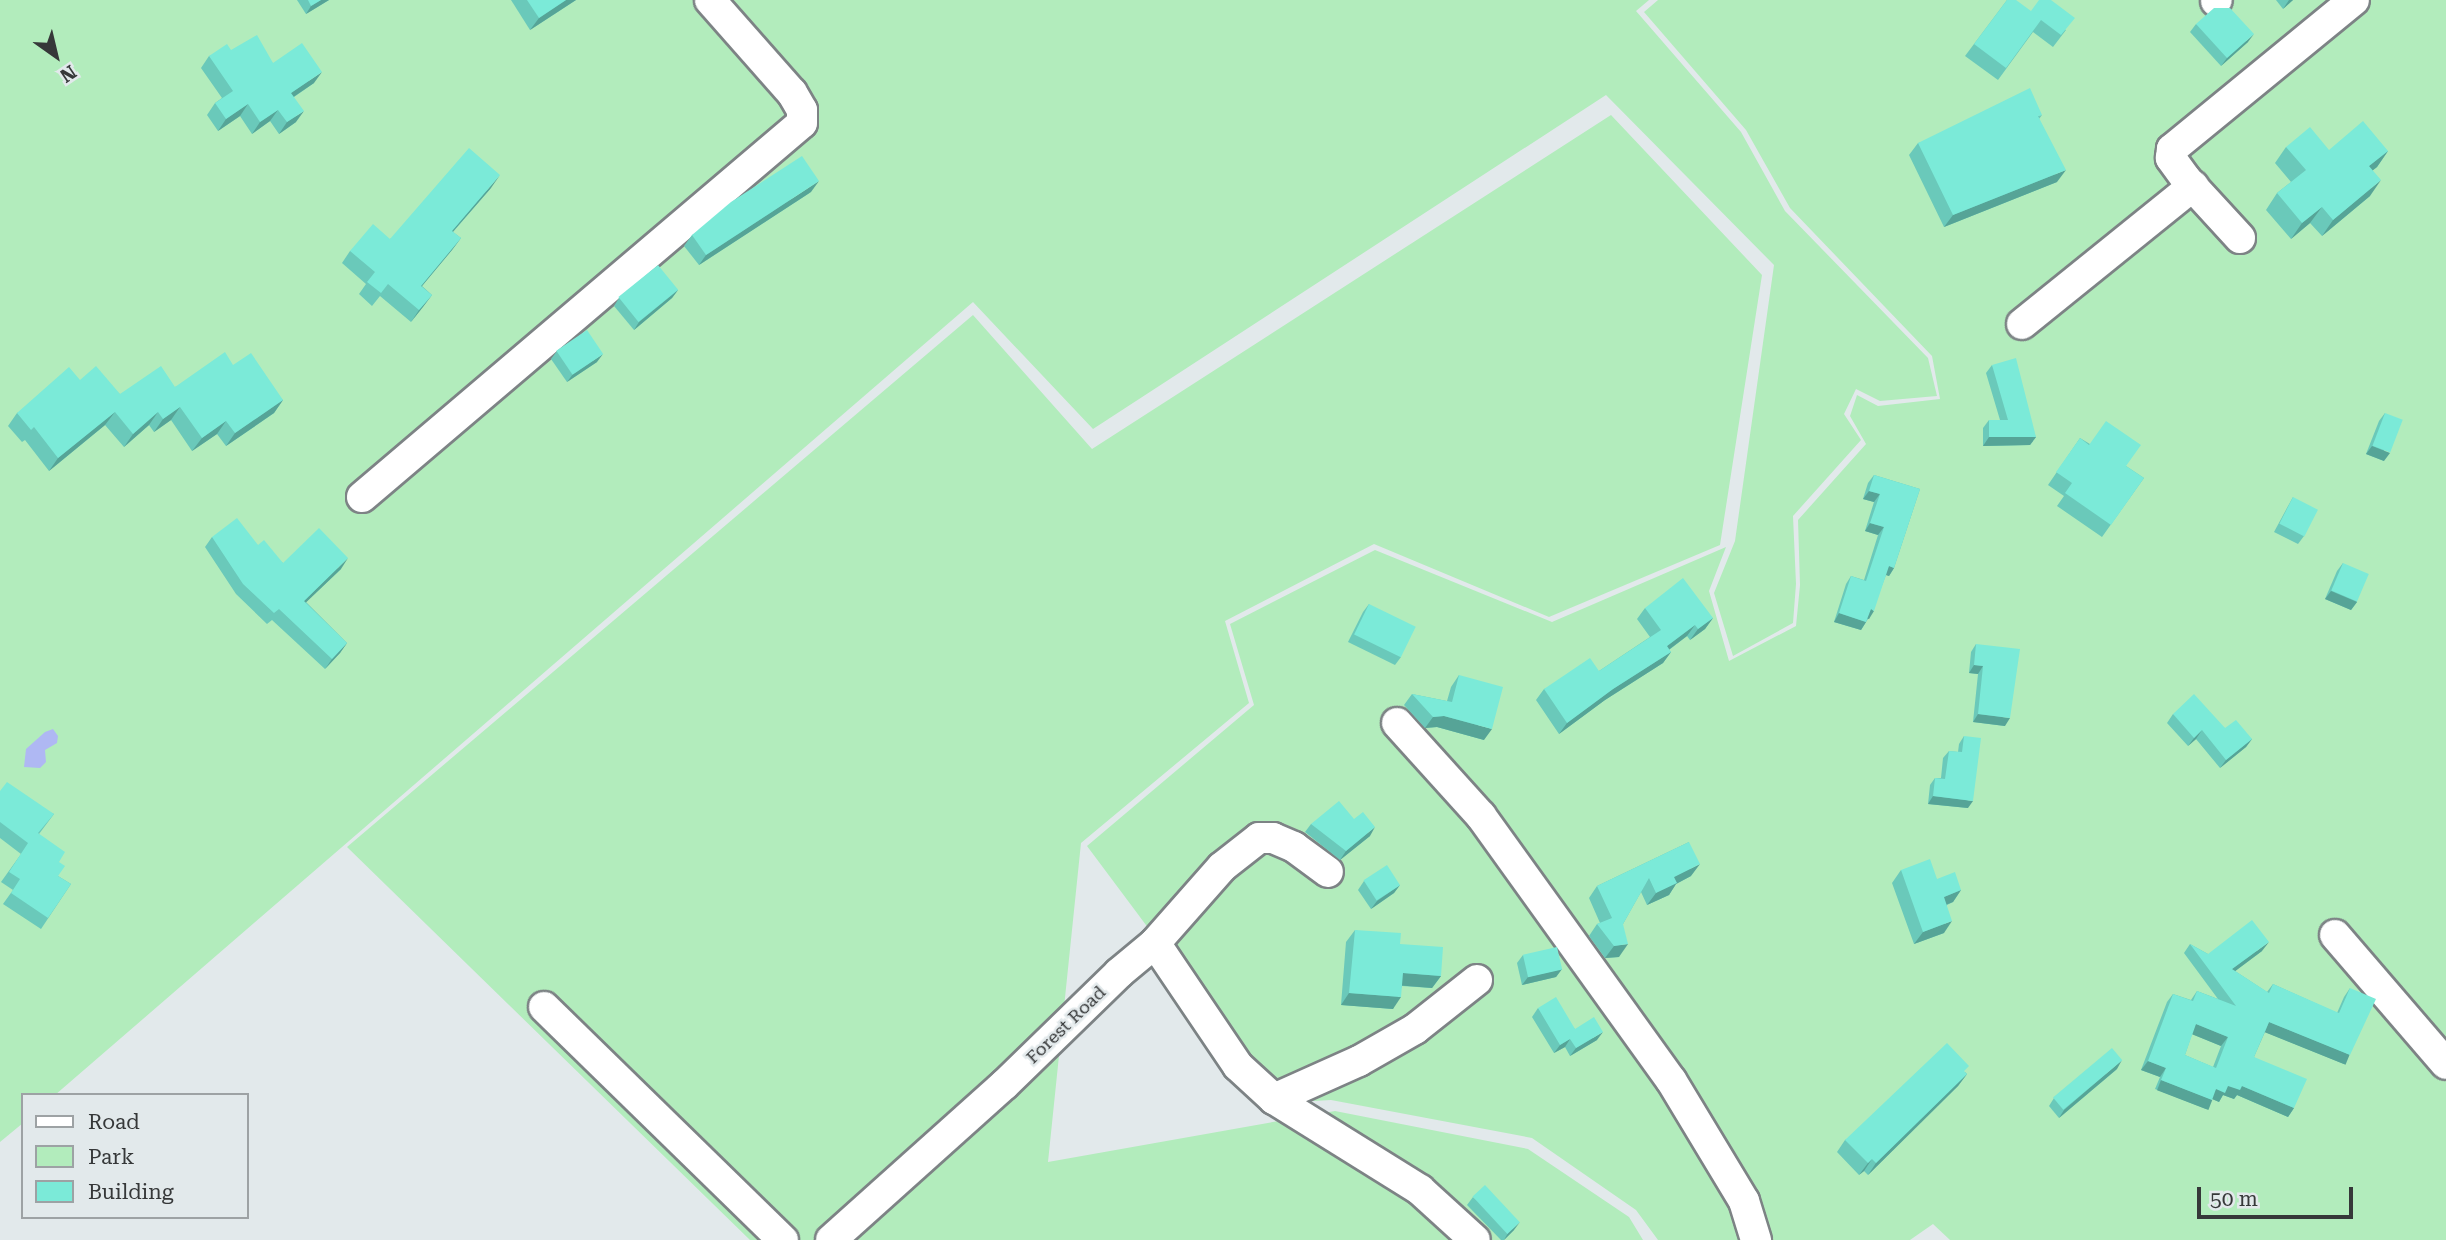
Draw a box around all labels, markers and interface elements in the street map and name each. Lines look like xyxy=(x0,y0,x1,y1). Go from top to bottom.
north arrow xyxy=(21,21,91,91)
text: N xyxy=(56,60,81,87)
street label: Forest Road xyxy=(1022,982,1110,1068)
legend xyxy=(21,1093,248,1219)
text: Road xyxy=(88,1110,140,1134)
text: Park xyxy=(88,1145,134,1169)
scale bar xyxy=(2201,1174,2357,1218)
text: Building xyxy=(88,1180,174,1204)
text: 50 m xyxy=(2210,1187,2258,1211)

